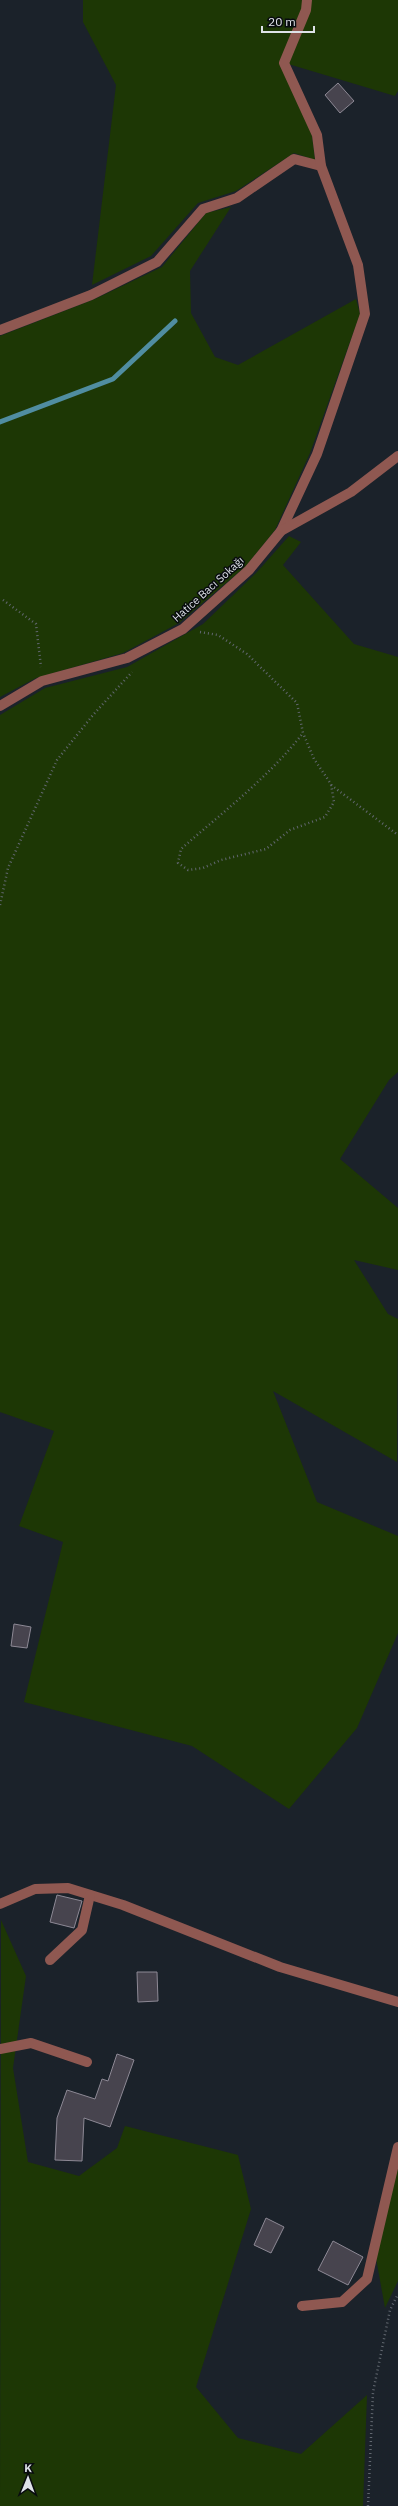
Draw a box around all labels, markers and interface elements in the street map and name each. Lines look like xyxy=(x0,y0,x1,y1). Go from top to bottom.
scale bar xyxy=(262,8,314,34)
text: 20 m xyxy=(268,14,296,29)
street label: Hatice Bacı Sokağı xyxy=(169,553,247,625)
north arrow xyxy=(8,2458,48,2498)
text: K xyxy=(24,2461,32,2475)

